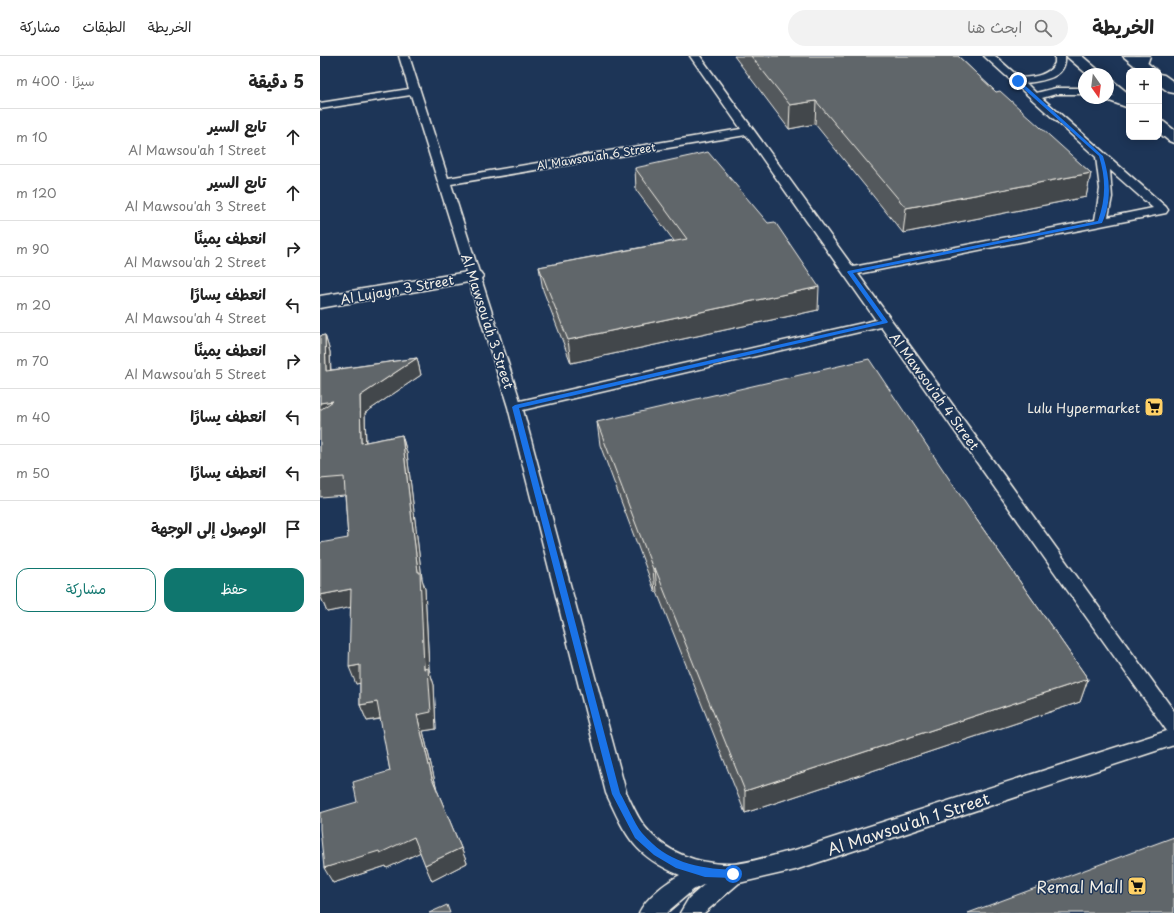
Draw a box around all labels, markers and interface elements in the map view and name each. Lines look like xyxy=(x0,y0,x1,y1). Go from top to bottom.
search box xyxy=(788,10,1068,46)
text: الخريطة xyxy=(1092,12,1154,40)
text: ابحث هنا xyxy=(967,15,1022,38)
text: مشاركة xyxy=(20,16,60,37)
text: الطبقات xyxy=(82,16,126,37)
text: الخريطة xyxy=(148,16,191,37)
icon: search xyxy=(1032,17,1054,39)
text: 5 دقيقة xyxy=(248,68,304,94)
north arrow xyxy=(1078,68,1114,104)
map controls xyxy=(1126,68,1162,140)
button: + xyxy=(1126,68,1162,104)
text: سيرًا · 400 m xyxy=(16,71,95,90)
route end xyxy=(1009,72,1027,90)
button: − xyxy=(1126,104,1162,140)
text: تابع السير xyxy=(208,114,266,137)
icon: ahead xyxy=(282,126,304,148)
text: 10 m xyxy=(16,127,47,146)
street label: Al Mawsou'ah 6 Street xyxy=(535,138,657,174)
text: Al Mawsou'ah 1 Street xyxy=(128,140,266,159)
text: تابع السير xyxy=(208,170,266,193)
icon: ahead xyxy=(282,182,304,204)
text: 120 m xyxy=(16,183,57,202)
text: Al Mawsou'ah 3 Street xyxy=(125,196,266,215)
text: انعطف يمينًا xyxy=(194,226,266,249)
icon: right xyxy=(282,238,304,260)
text: 90 m xyxy=(16,239,49,258)
street label: Al Mawsou'ah 3 Street xyxy=(457,251,519,391)
text: Al Mawsou'ah 2 Street xyxy=(124,252,266,271)
street label: Al Lujayn 3 Street xyxy=(339,270,455,308)
text: انعطف يسارًا xyxy=(190,282,266,305)
icon: left xyxy=(282,294,304,316)
text: 20 m xyxy=(16,295,51,314)
text: Al Mawsou'ah 4 Street xyxy=(125,308,266,327)
street label: Al Mawsou'ah 4 Street xyxy=(886,328,984,454)
text: انعطف يمينًا xyxy=(194,338,266,361)
icon: right xyxy=(282,350,304,372)
text: 70 m xyxy=(16,351,49,370)
text: Al Mawsou'ah 5 Street xyxy=(124,364,266,383)
supermarket icon: Lulu Hypermarket xyxy=(1143,396,1165,418)
place label: Lulu Hypermarket xyxy=(1027,398,1140,417)
text: انعطف يسارًا xyxy=(190,404,266,427)
icon: left xyxy=(282,406,304,428)
text: 40 m xyxy=(16,407,50,426)
text: انعطف يسارًا xyxy=(190,460,266,483)
icon: left xyxy=(282,462,304,484)
text: 50 m xyxy=(16,463,50,482)
text: الوصول إلى الوجهة xyxy=(151,516,266,539)
icon: arrive xyxy=(282,518,304,540)
button: مشاركة xyxy=(16,568,156,612)
button: حفظ xyxy=(164,568,304,612)
street label: Al Mawsou'ah 1 Street xyxy=(824,785,993,861)
route start xyxy=(724,865,742,883)
place label: Remal Mall xyxy=(1036,874,1123,898)
supermarket icon: Remal Mall xyxy=(1126,875,1148,897)

